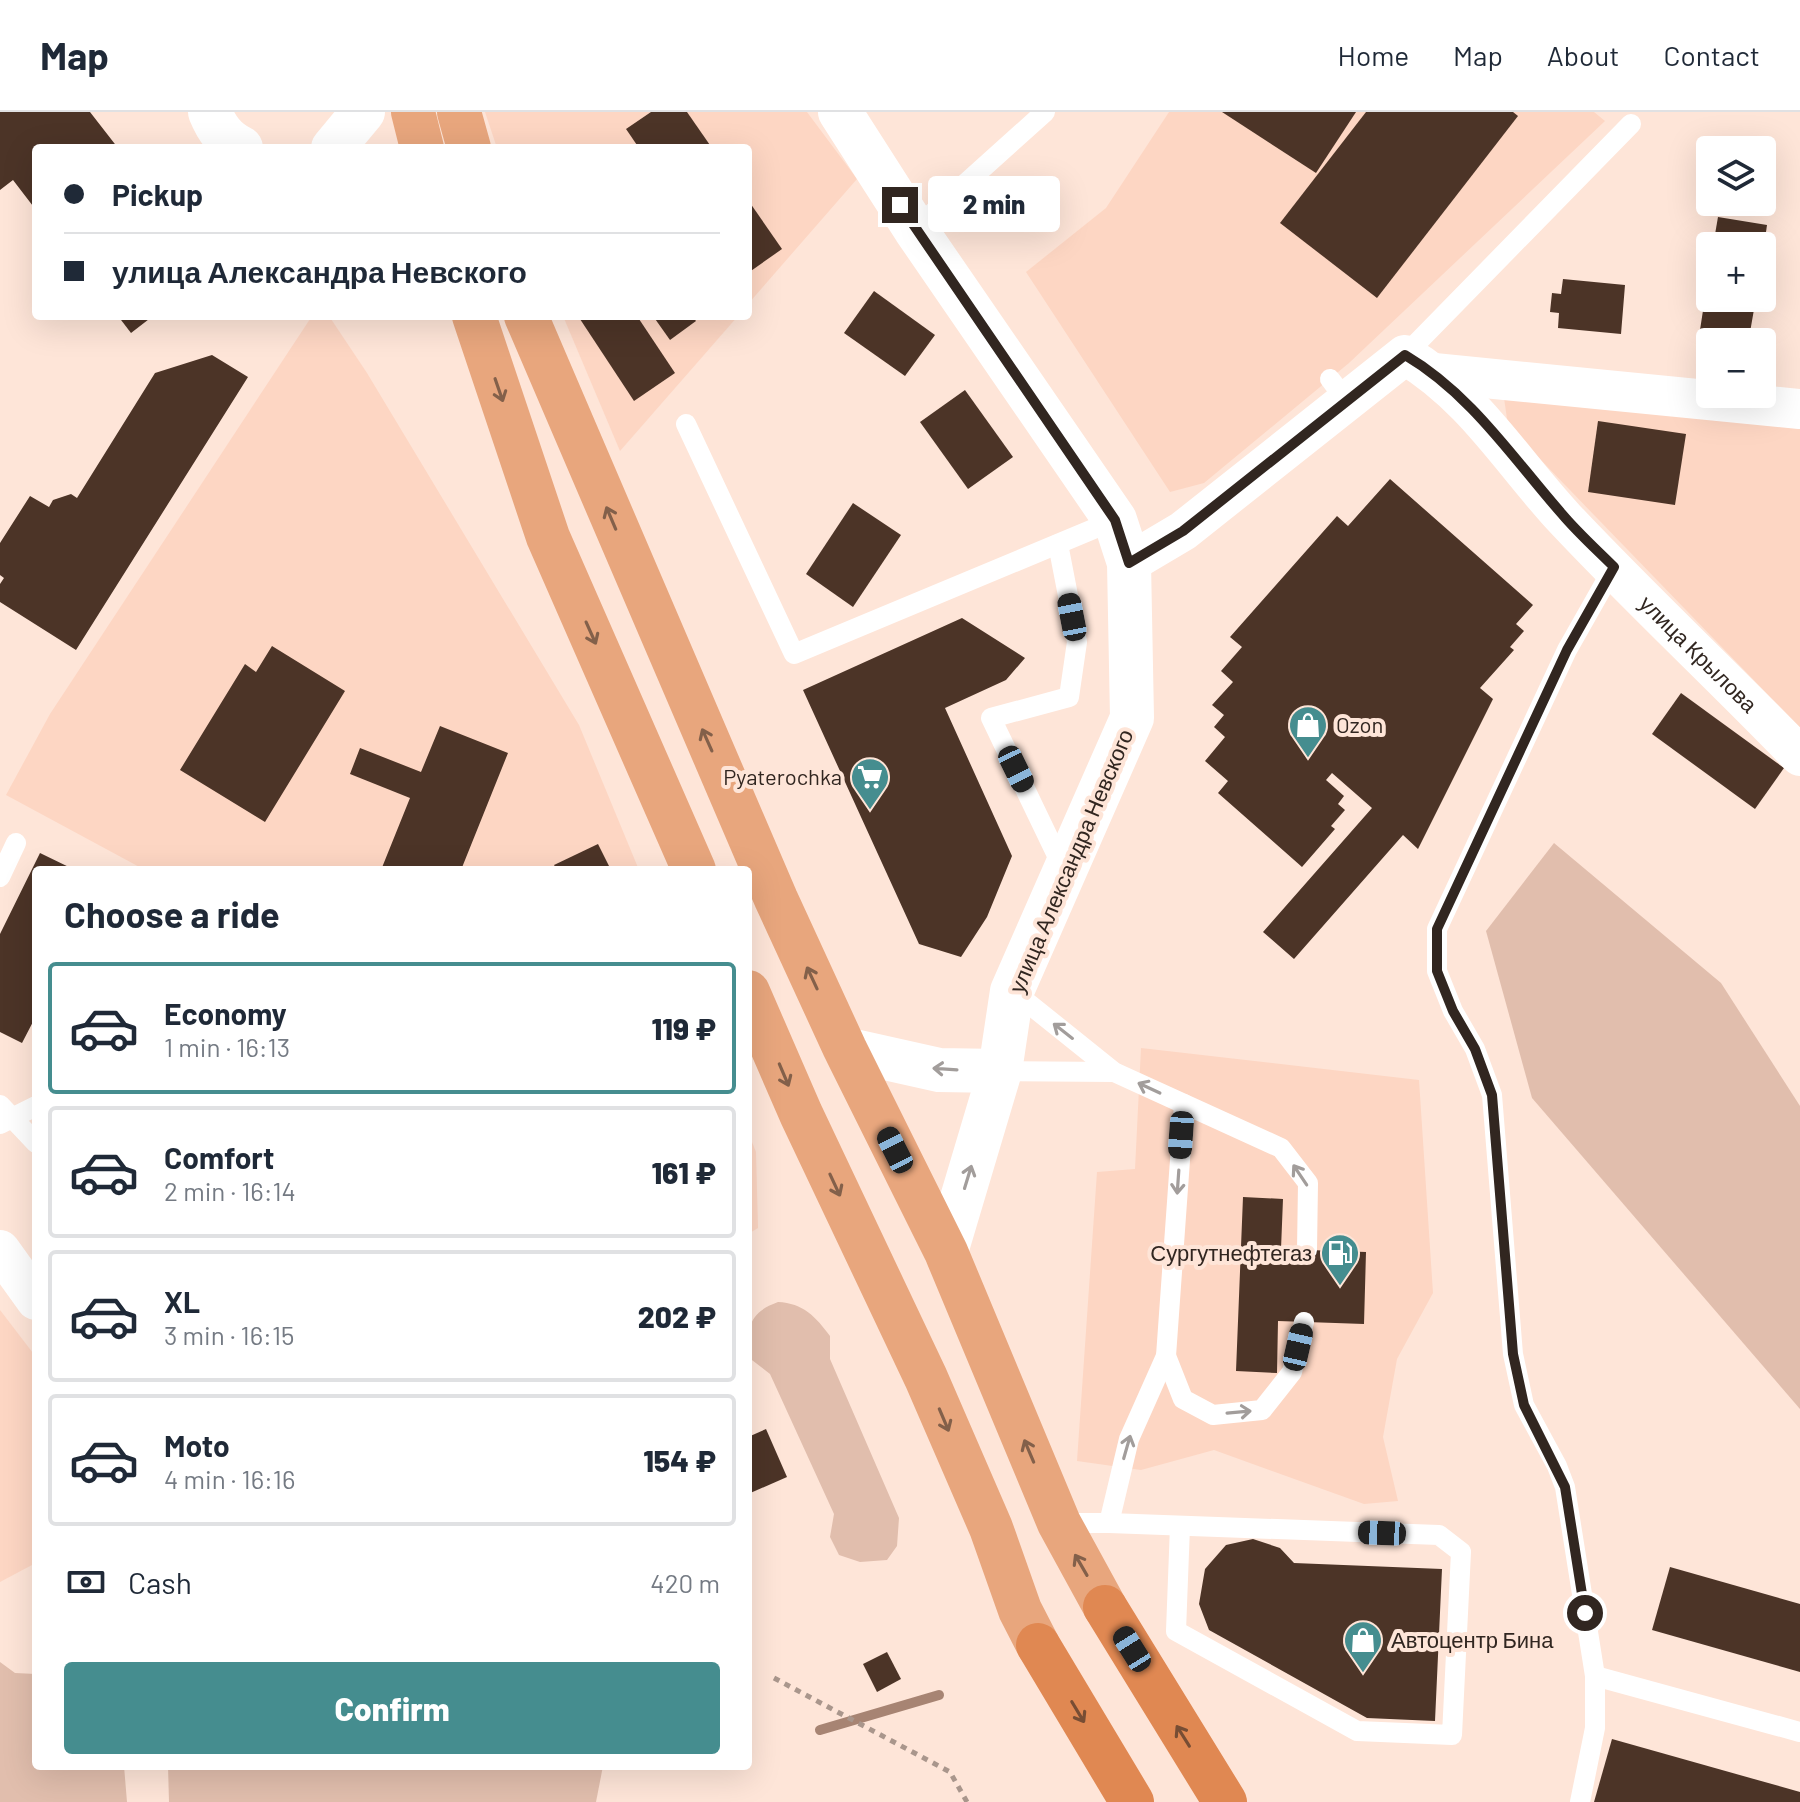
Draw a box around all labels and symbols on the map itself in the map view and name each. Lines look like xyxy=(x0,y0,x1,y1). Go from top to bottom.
callout: 2 min xyxy=(928,177,1060,233)
route end xyxy=(882,187,918,223)
one-way arrow xyxy=(492,377,507,402)
one-way arrow xyxy=(603,507,618,531)
street label: улица Крылова xyxy=(1634,589,1764,717)
car xyxy=(1056,591,1088,643)
one-way arrow xyxy=(584,620,599,645)
shop icon: Ozon xyxy=(1287,704,1329,759)
place label: Ozon xyxy=(1336,711,1383,737)
street label: улица Александра Невского xyxy=(1003,725,1138,997)
one-way arrow xyxy=(698,728,713,753)
car xyxy=(995,742,1037,796)
supermarket icon: Pyaterochka xyxy=(849,756,891,811)
place label: Pyaterochka xyxy=(723,763,842,789)
one-way arrow xyxy=(804,966,819,990)
one-way arrow xyxy=(1053,1022,1074,1040)
one-way arrow xyxy=(932,1061,959,1076)
one-way arrow xyxy=(778,1062,793,1087)
one-way arrow xyxy=(1137,1080,1161,1095)
car xyxy=(1167,1110,1195,1160)
car xyxy=(873,1123,917,1177)
one-way arrow xyxy=(1292,1164,1309,1186)
one-way arrow xyxy=(961,1165,976,1191)
one-way arrow xyxy=(1170,1168,1185,1195)
one-way arrow xyxy=(828,1172,843,1196)
fuel station icon: Сургутнефтегаз xyxy=(1319,1232,1361,1287)
place label: Сургутнефтегаз xyxy=(1150,1239,1312,1266)
car xyxy=(1281,1321,1315,1373)
one-way arrow xyxy=(1225,1404,1252,1419)
one-way arrow xyxy=(938,1407,953,1432)
one-way arrow xyxy=(1121,1435,1136,1461)
one-way arrow xyxy=(1020,1439,1035,1464)
car xyxy=(1358,1520,1406,1546)
one-way arrow xyxy=(1073,1554,1088,1578)
route start xyxy=(1567,1595,1603,1631)
shop icon: Автоцентр Бина xyxy=(1342,1619,1384,1674)
car xyxy=(1109,1622,1155,1676)
place label: Автоцентр Бина xyxy=(1391,1626,1554,1653)
one-way arrow xyxy=(1071,1700,1087,1723)
one-way arrow xyxy=(1175,1725,1191,1748)

